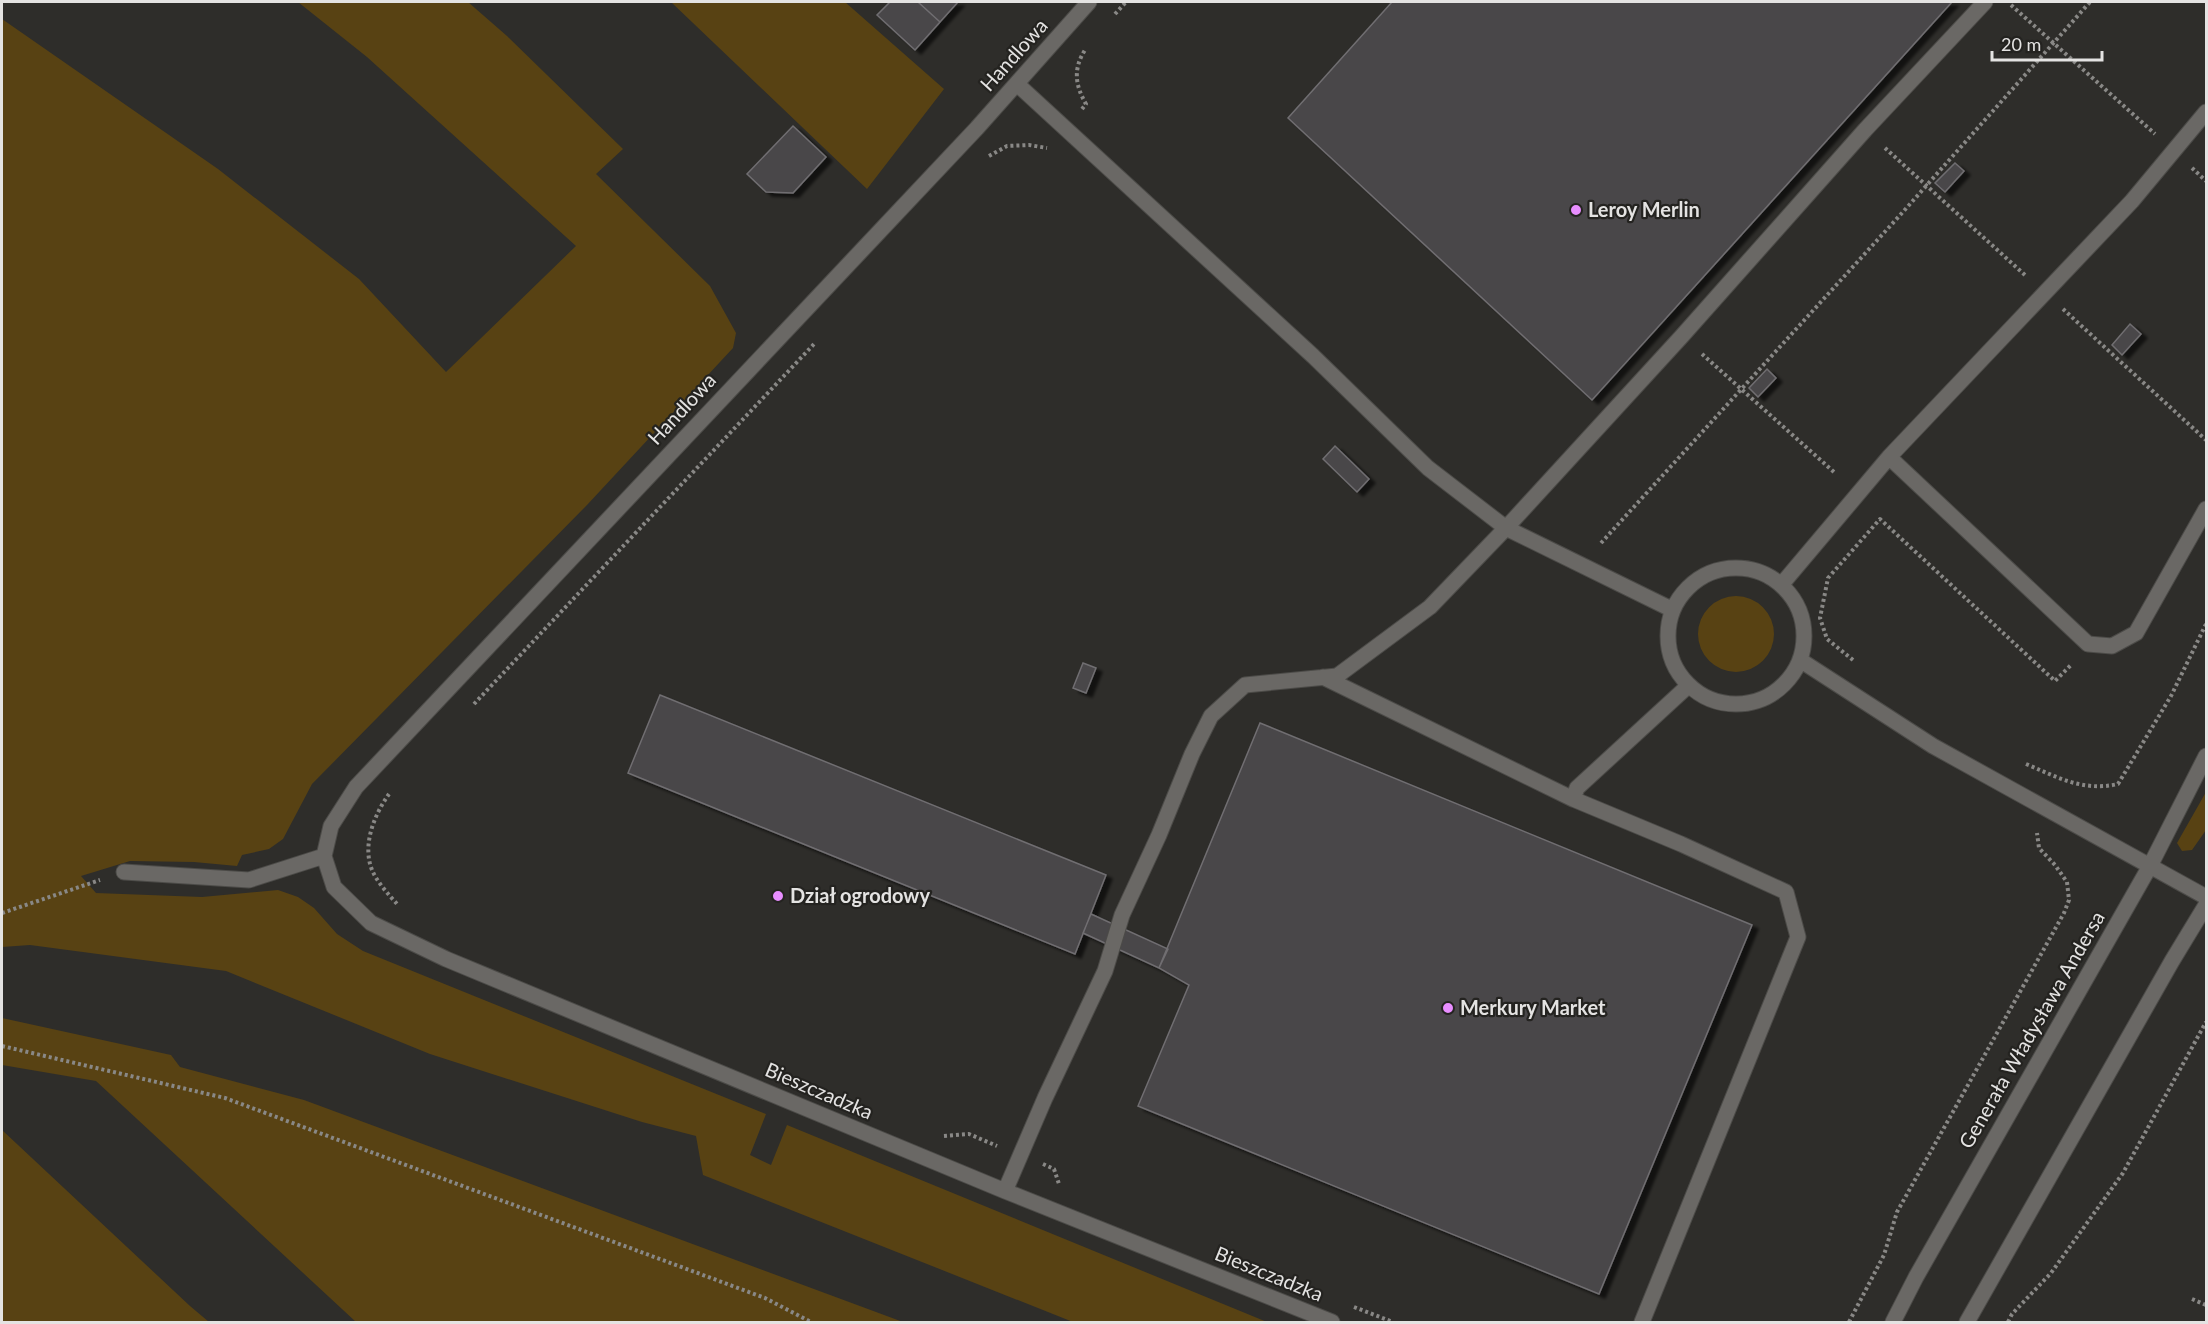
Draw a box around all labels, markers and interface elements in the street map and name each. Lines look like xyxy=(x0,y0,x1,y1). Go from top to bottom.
street label: Handlowa xyxy=(975,13,1052,95)
scale bar xyxy=(1992,24,2102,62)
text: 20 m xyxy=(2001,33,2041,55)
place label: Leroy Merlin xyxy=(1588,197,1700,221)
marker: Leroy Merlin xyxy=(1569,203,1583,217)
street label: Handlowa xyxy=(642,368,720,449)
place label: Dział ogrodowy xyxy=(790,883,930,907)
marker: Dział ogrodowy xyxy=(771,889,785,903)
street label: Generała Władysława Andersa xyxy=(1953,907,2109,1152)
place label: Merkury Market xyxy=(1460,995,1606,1019)
marker: Merkury Market xyxy=(1441,1001,1455,1015)
street label: Bieszczadzka xyxy=(762,1057,877,1123)
street label: Bieszczadzka xyxy=(1212,1241,1327,1306)

